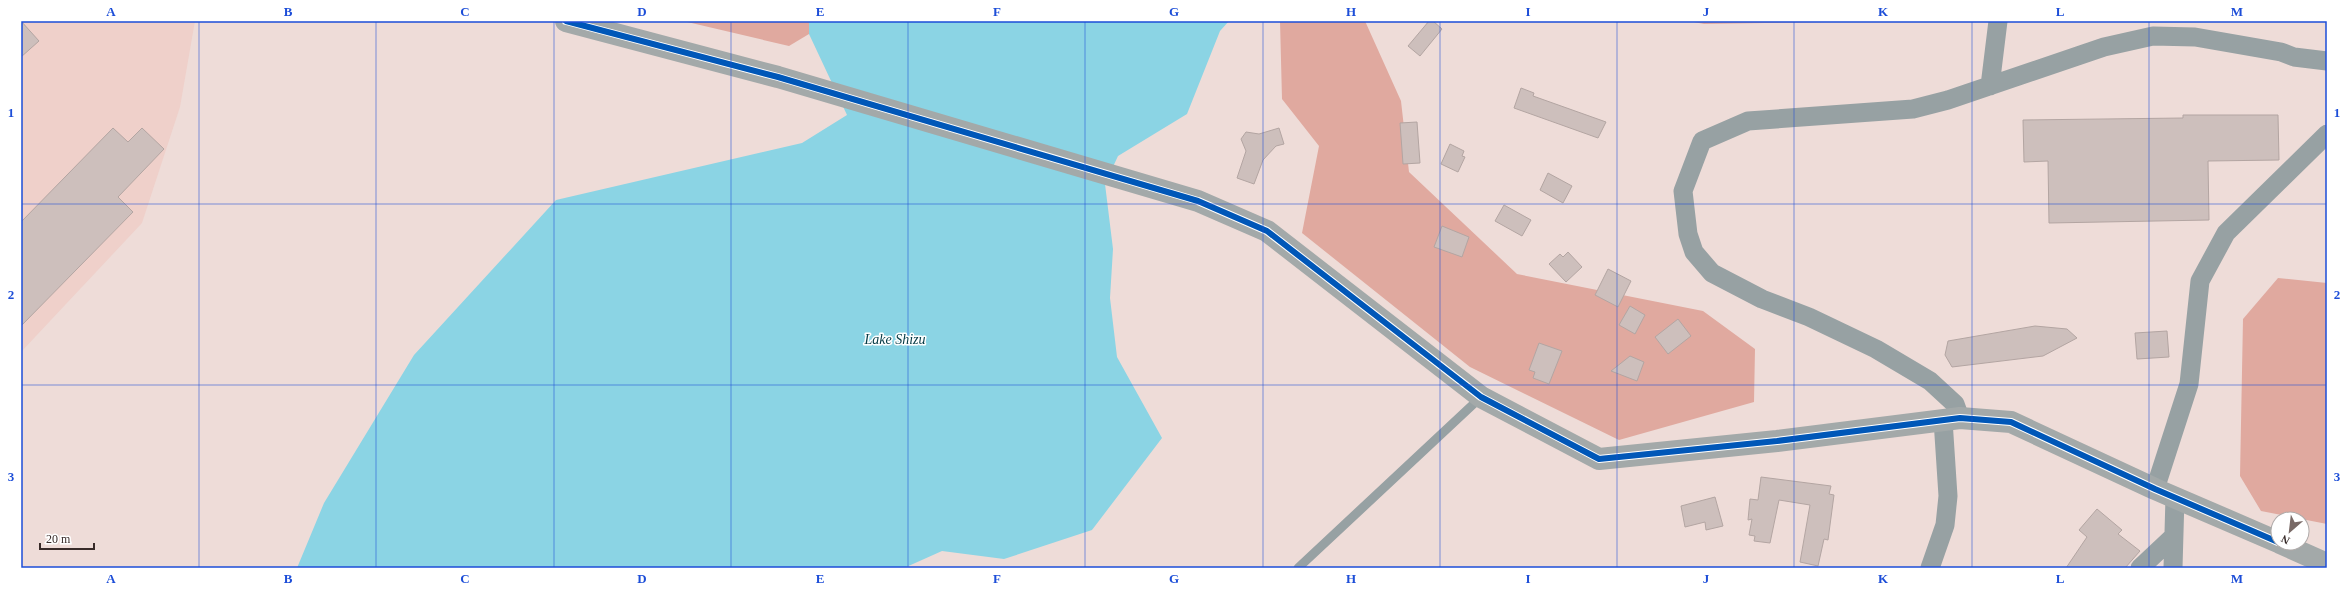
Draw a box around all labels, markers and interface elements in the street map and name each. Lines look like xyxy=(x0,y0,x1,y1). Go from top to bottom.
text: A xyxy=(106,4,116,19)
text: B xyxy=(284,4,293,19)
text: C xyxy=(460,4,470,19)
text: D xyxy=(637,4,647,19)
text: E xyxy=(816,4,824,19)
text: F xyxy=(993,4,1001,19)
text: G xyxy=(1169,4,1179,19)
text: H xyxy=(1346,4,1356,19)
text: I xyxy=(1525,4,1531,19)
text: J xyxy=(1703,4,1710,19)
text: K xyxy=(1878,4,1889,19)
text: L xyxy=(2056,4,2065,19)
text: M xyxy=(2231,4,2243,19)
text: 1 xyxy=(8,105,14,120)
text: 1 xyxy=(2334,105,2340,120)
text: 2 xyxy=(8,287,14,302)
text: 2 xyxy=(2334,287,2340,302)
water label: Lake Shizu xyxy=(863,332,926,347)
text: 3 xyxy=(8,469,15,484)
text: 3 xyxy=(2334,469,2341,484)
north arrow xyxy=(2270,511,2310,551)
scale bar xyxy=(40,525,94,551)
text: 20 m xyxy=(46,532,71,546)
text: N xyxy=(2279,533,2292,547)
text: A xyxy=(106,571,116,586)
text: B xyxy=(284,571,293,586)
text: C xyxy=(460,571,470,586)
text: D xyxy=(637,571,647,586)
text: E xyxy=(816,571,824,586)
text: F xyxy=(993,571,1001,586)
text: G xyxy=(1169,571,1179,586)
text: H xyxy=(1346,571,1356,586)
text: I xyxy=(1525,571,1531,586)
text: J xyxy=(1703,571,1710,586)
text: K xyxy=(1878,571,1889,586)
text: L xyxy=(2056,571,2065,586)
text: M xyxy=(2231,571,2243,586)

